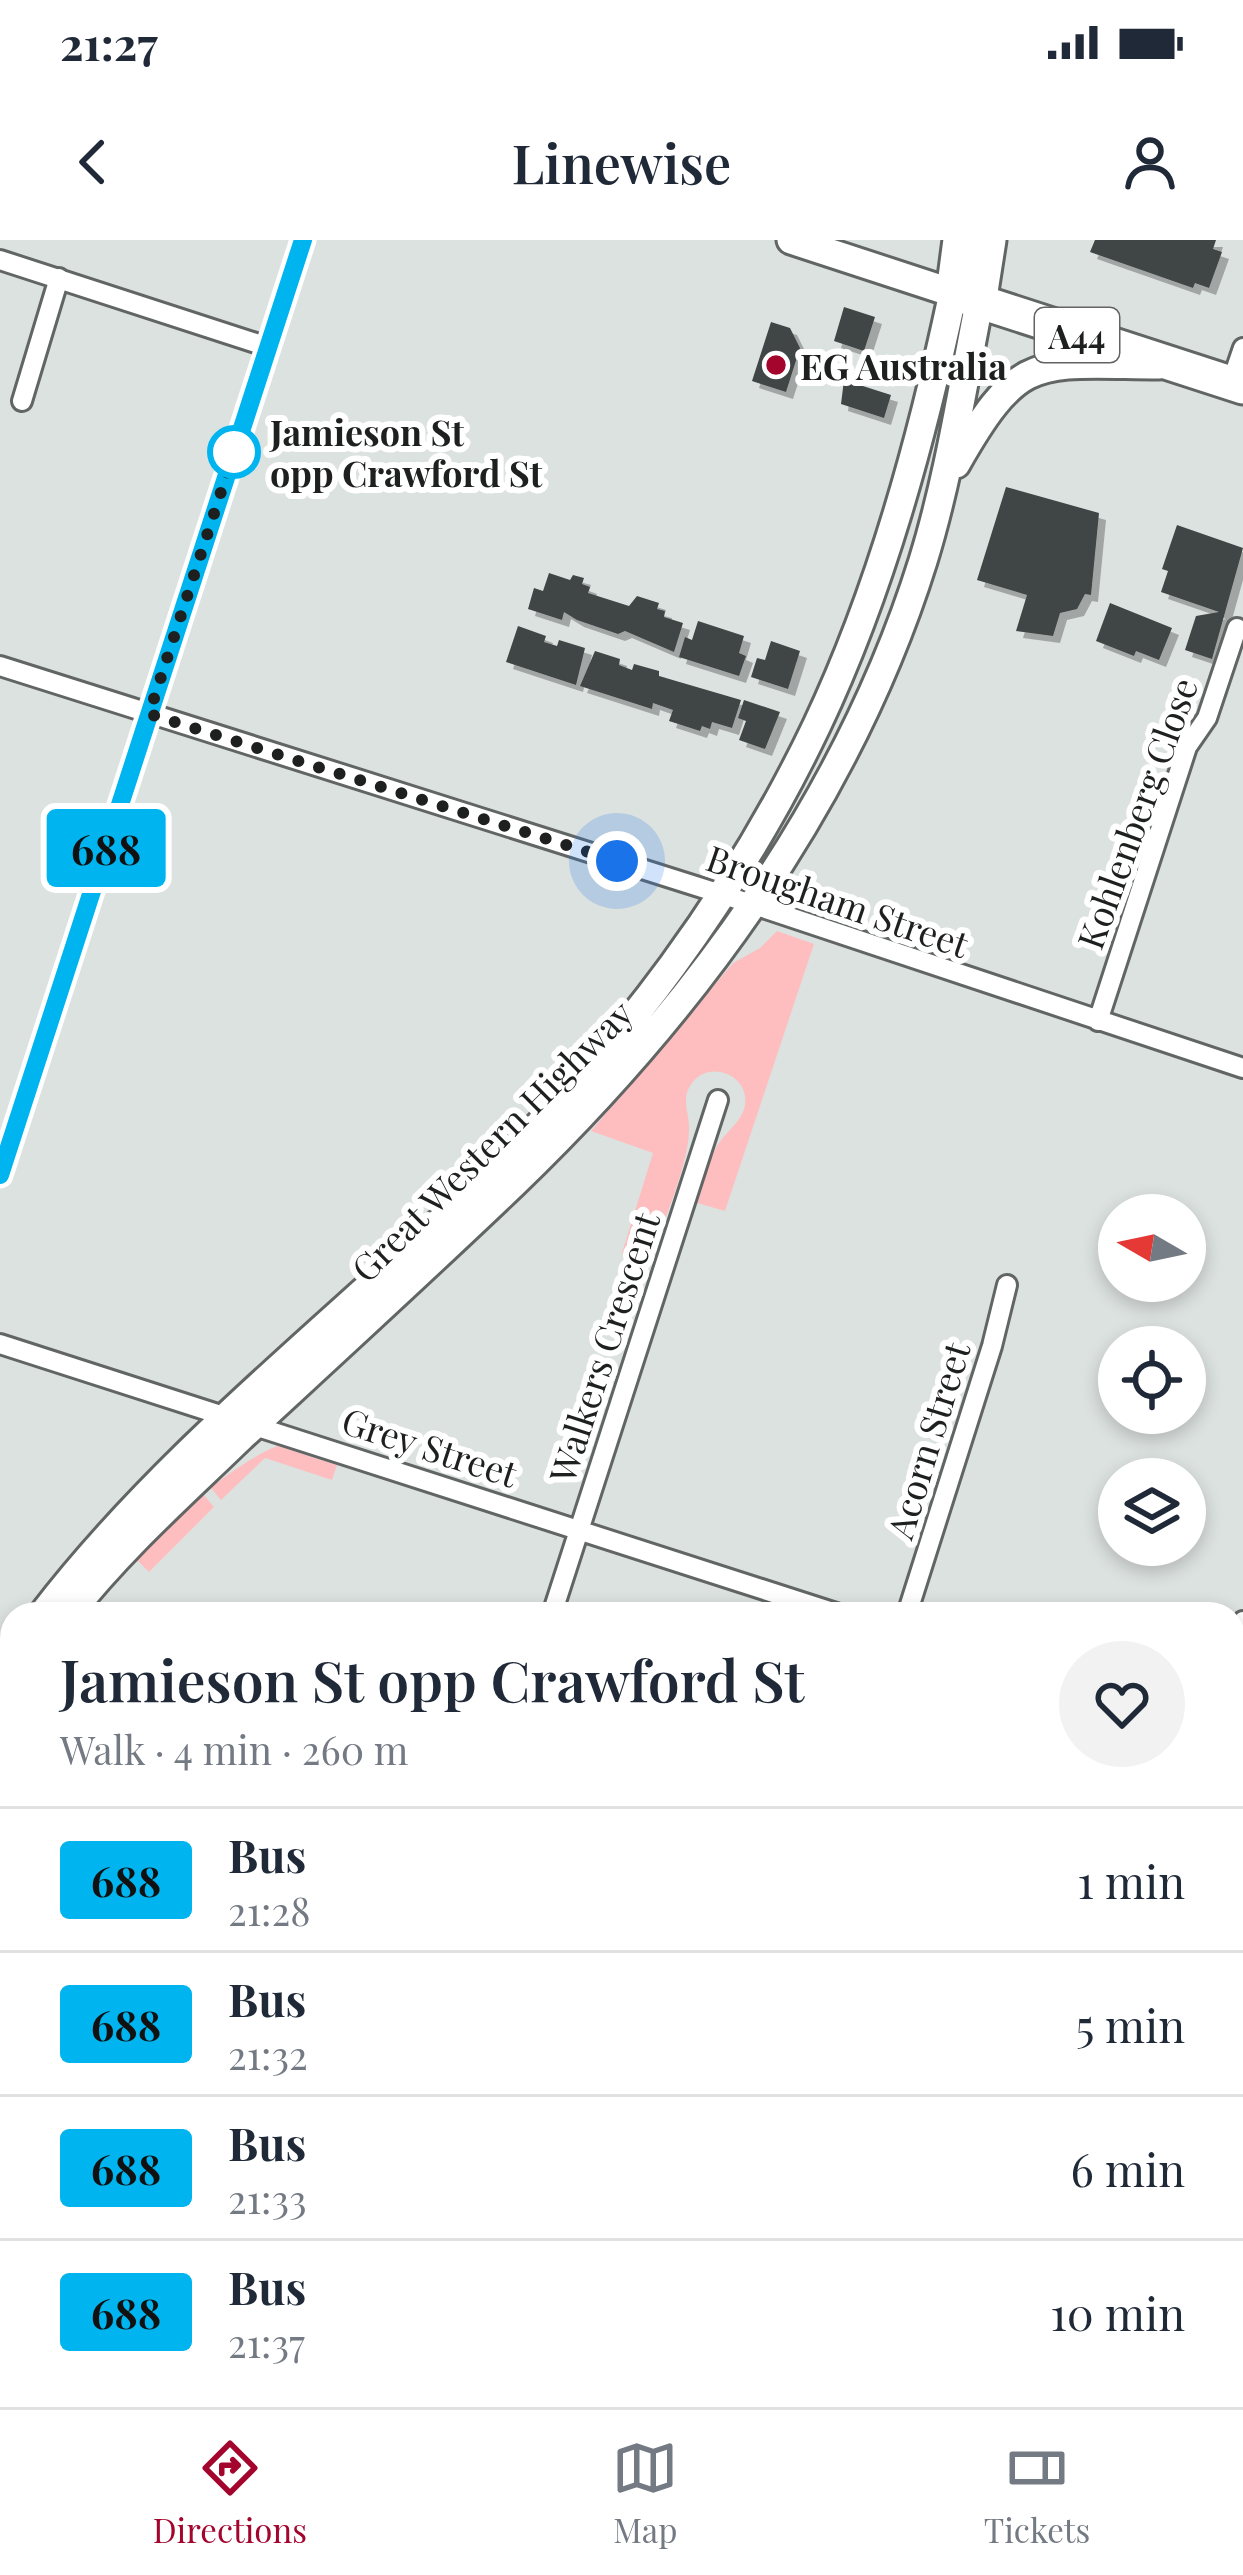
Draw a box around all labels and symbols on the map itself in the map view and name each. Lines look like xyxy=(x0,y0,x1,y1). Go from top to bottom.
road number: A44 xyxy=(1035,308,1119,362)
place label: EG Australia xyxy=(800,341,1007,389)
marker: EG Australia xyxy=(763,352,789,378)
place label: Jamieson St opp Crawford St xyxy=(269,407,543,496)
marker: Jamieson St opp Crawford St xyxy=(209,427,259,477)
street label: Kohlenberg Close xyxy=(1065,671,1207,955)
line badge: 688 xyxy=(37,809,175,887)
your location xyxy=(587,831,647,891)
street label: Brougham Street xyxy=(701,833,976,968)
street label: Great Western Highway xyxy=(340,989,642,1291)
north arrow xyxy=(1098,1194,1206,1302)
street label: Walkers Crescent xyxy=(536,1205,670,1489)
street label: Acorn Street xyxy=(874,1335,980,1545)
street label: Grey Street xyxy=(336,1395,525,1497)

